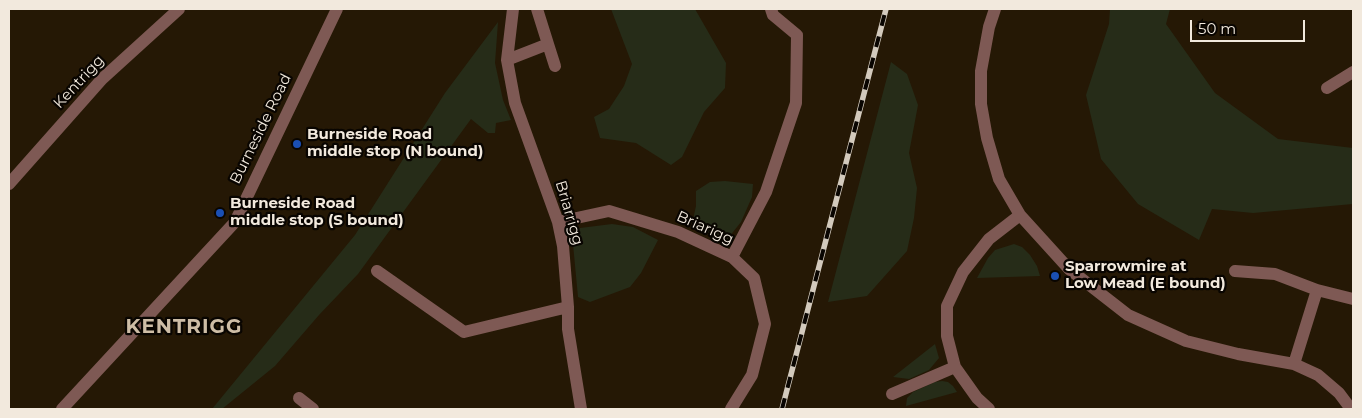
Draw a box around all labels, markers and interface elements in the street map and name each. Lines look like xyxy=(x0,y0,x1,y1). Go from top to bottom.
scale bar xyxy=(1192,10,1307,42)
text: 50 m xyxy=(1198,19,1236,38)
street label: Kentrigg xyxy=(50,52,108,112)
street label: Burneside Road xyxy=(227,71,295,187)
place label: Burneside Road middle stop (N bound) xyxy=(307,126,483,161)
marker: Burneside Road middle stop (N bound) xyxy=(291,138,303,150)
street label: Briarrigg xyxy=(551,179,587,247)
place label: Burneside Road middle stop (S bound) xyxy=(230,195,404,230)
marker: Burneside Road middle stop (S bound) xyxy=(214,207,226,219)
street label: Briarigg xyxy=(674,207,736,249)
place label: Sparrowmire at Low Mead (E bound) xyxy=(1065,258,1226,293)
marker: Sparrowmire at Low Mead (E bound) xyxy=(1049,270,1061,282)
district label: KENTRIGG xyxy=(125,315,243,339)

